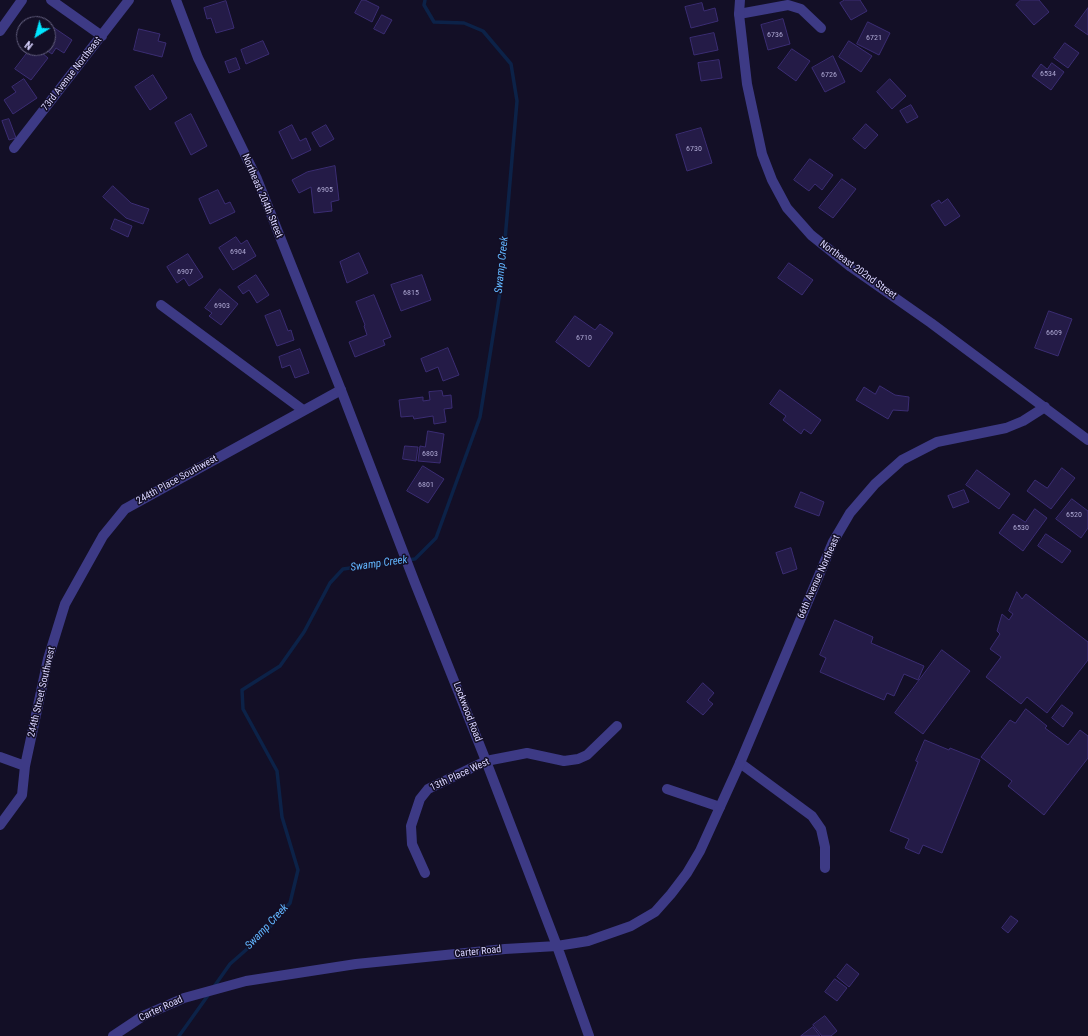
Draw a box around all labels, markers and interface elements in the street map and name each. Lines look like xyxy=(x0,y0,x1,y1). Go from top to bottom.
north arrow xyxy=(16,16,56,56)
house number: 6736 xyxy=(767,30,783,40)
house number: 6721 xyxy=(866,33,882,43)
street label: 73rd Avenue Northeast xyxy=(39,35,105,113)
text: N xyxy=(22,38,36,52)
house number: 6534 xyxy=(1040,69,1056,79)
house number: 6726 xyxy=(821,70,837,80)
house number: 6730 xyxy=(686,144,702,154)
street label: Northeast 204th Street xyxy=(239,152,285,240)
house number: 6905 xyxy=(317,185,333,195)
water label: Swamp Creek xyxy=(492,236,512,294)
street label: Northeast 202nd Street xyxy=(817,238,899,302)
house number: 6904 xyxy=(230,247,246,257)
house number: 6907 xyxy=(177,267,193,277)
house number: 6815 xyxy=(403,288,419,298)
house number: 6903 xyxy=(214,301,230,311)
house number: 6609 xyxy=(1046,328,1062,338)
house number: 6710 xyxy=(576,333,592,343)
house number: 6803 xyxy=(422,449,438,459)
street label: 244th Place Southwest xyxy=(134,453,220,507)
house number: 6801 xyxy=(418,480,434,490)
house number: 6520 xyxy=(1066,510,1082,520)
house number: 6530 xyxy=(1013,523,1029,533)
street label: 66th Avenue Northeast xyxy=(795,533,843,621)
water label: Swamp Creek xyxy=(350,553,408,575)
street label: 244th Street Southwest xyxy=(26,646,58,738)
street label: Lockwood Road xyxy=(450,681,484,743)
street label: 13th Place West xyxy=(429,756,491,794)
water label: Swamp Creek xyxy=(243,902,291,952)
street label: Carter Road xyxy=(454,944,502,960)
street label: Carter Road xyxy=(137,994,185,1024)

